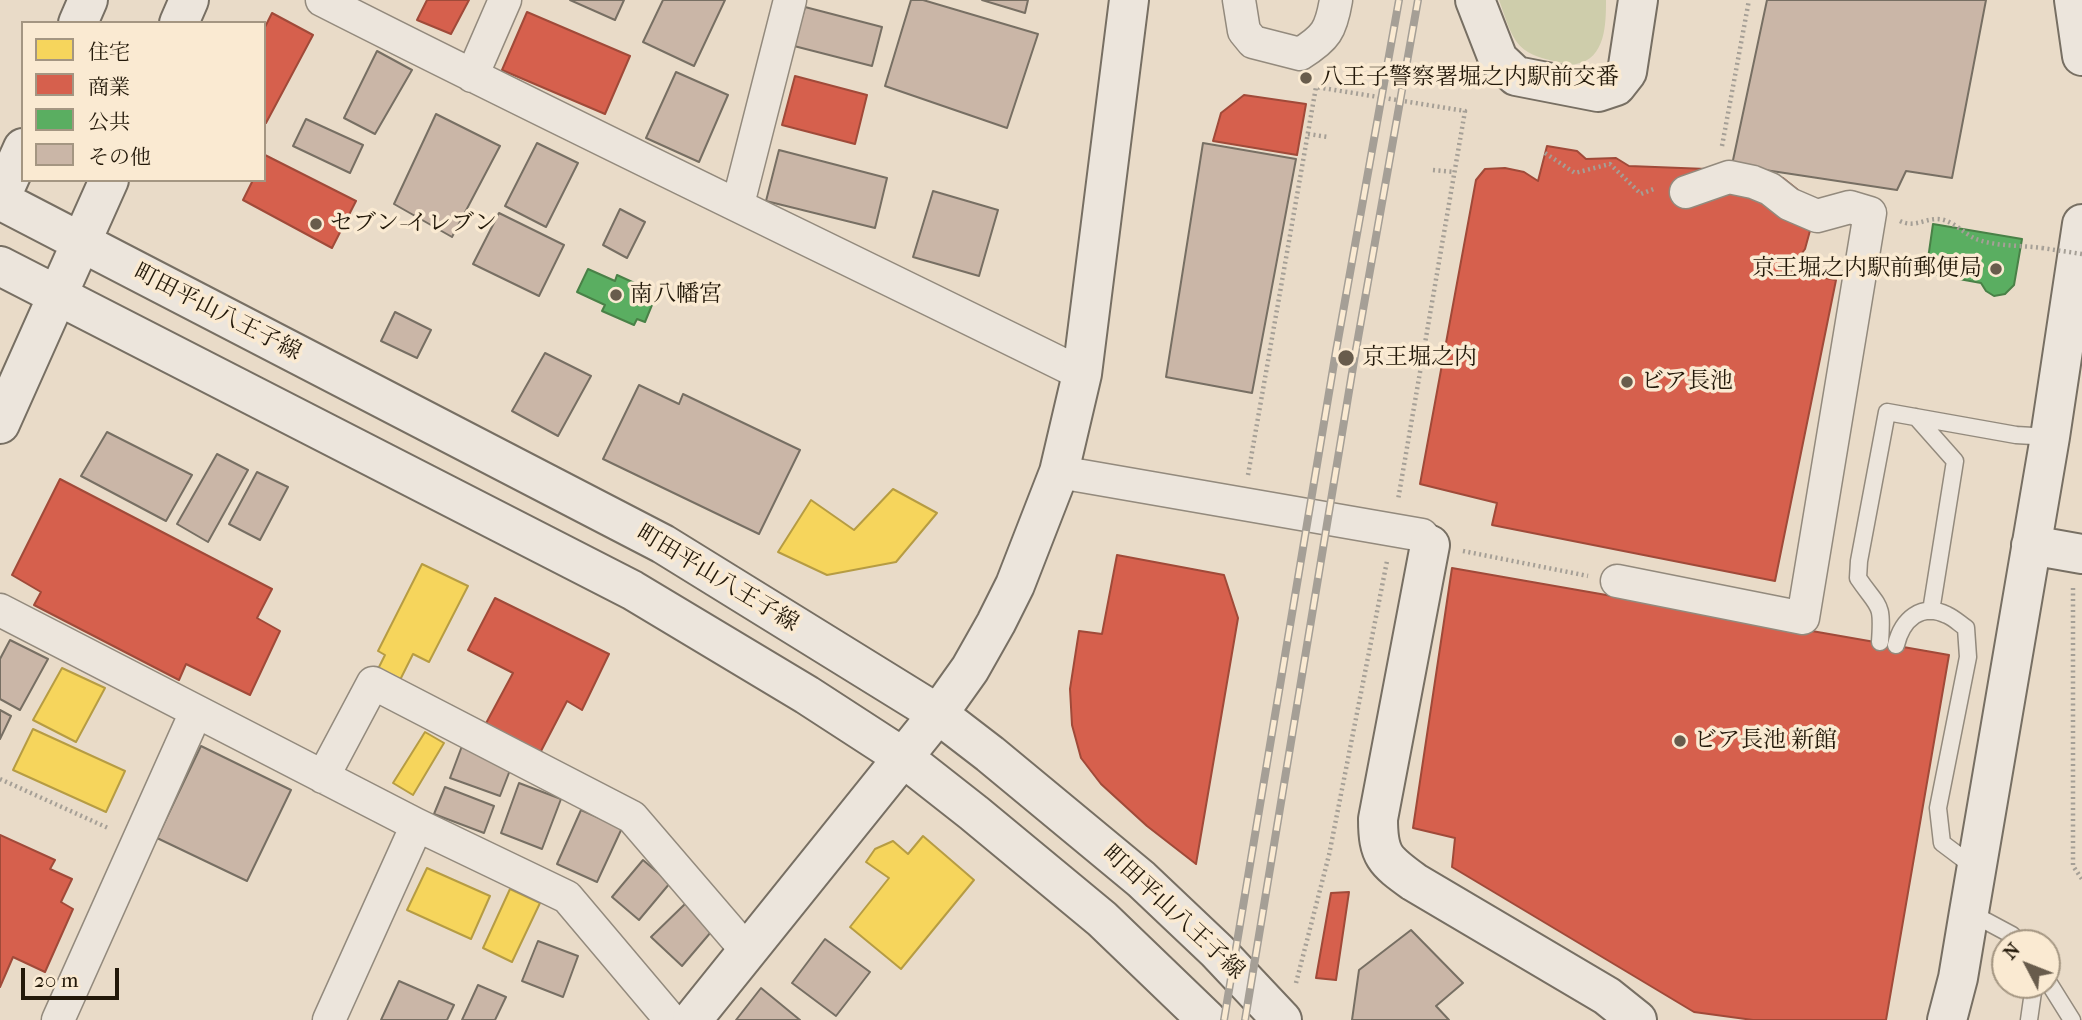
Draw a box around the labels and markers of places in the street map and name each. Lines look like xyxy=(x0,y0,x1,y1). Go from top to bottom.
place label: 八王子警察署堀之内駅前交番 xyxy=(1320,64,1619,92)
marker: 八王子警察署堀之内駅前交番 xyxy=(1298,70,1314,86)
place label: セブン-イレブン xyxy=(330,210,497,238)
marker: セブン-イレブン xyxy=(308,216,324,232)
place label: 京王堀之内駅前郵便局 xyxy=(1752,255,1982,283)
marker: 京王堀之内駅前郵便局 xyxy=(1988,261,2004,277)
place label: 南八幡宮 xyxy=(630,281,722,309)
marker: 南八幡宮 xyxy=(608,287,624,303)
place label: 京王堀之内 xyxy=(1362,344,1477,372)
marker: 京王堀之内 xyxy=(1336,348,1356,368)
place label: ビア長池 xyxy=(1641,368,1733,396)
marker: ビア長池 xyxy=(1619,374,1635,390)
place label: ビア長池 新館 xyxy=(1694,727,1837,755)
marker: ビア長池 新館 xyxy=(1672,733,1688,749)

